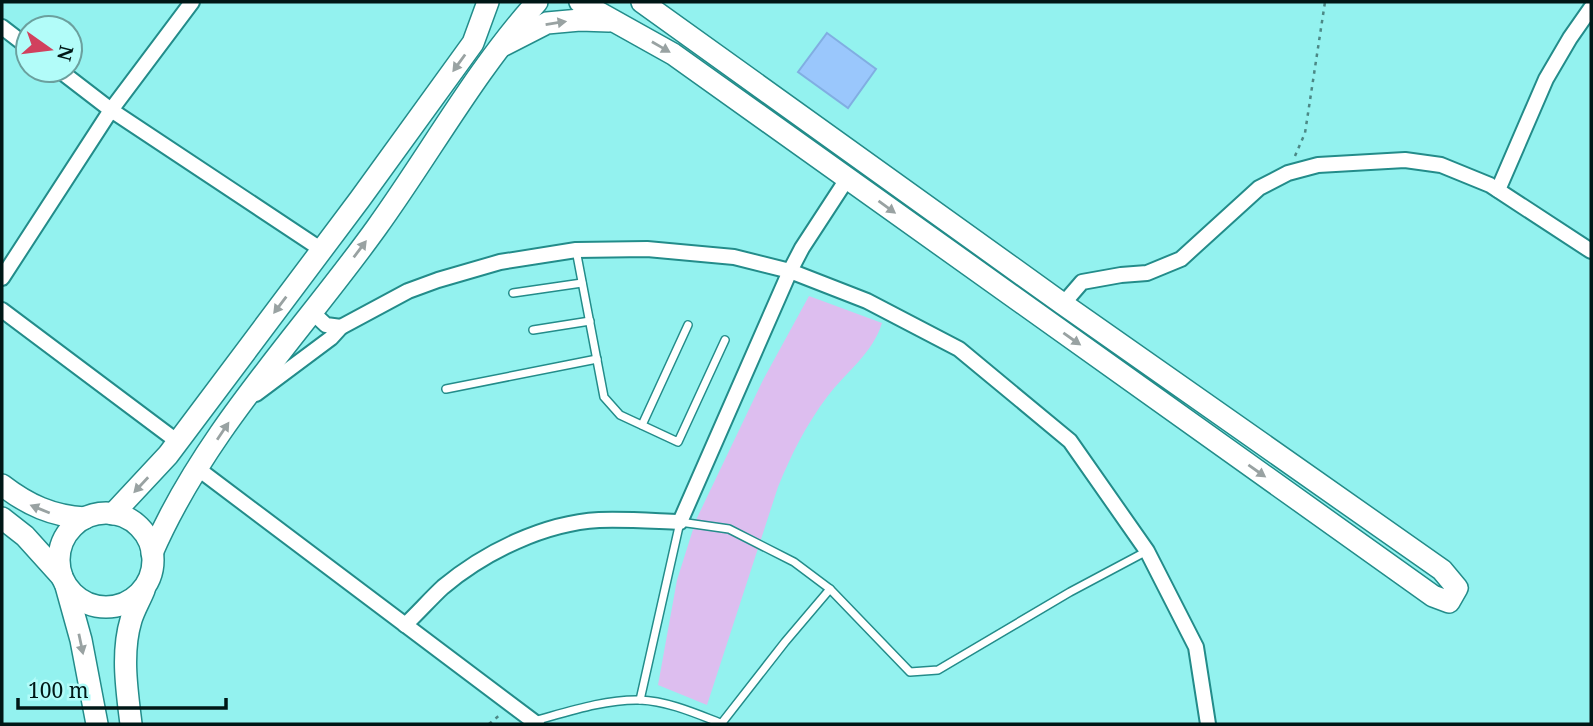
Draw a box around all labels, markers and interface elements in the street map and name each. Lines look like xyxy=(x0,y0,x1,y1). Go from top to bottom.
north arrow xyxy=(14,14,84,84)
one-way arrow xyxy=(545,17,567,28)
one-way arrow xyxy=(652,41,671,53)
text: N xyxy=(51,43,80,64)
one-way arrow xyxy=(452,54,466,72)
one-way arrow xyxy=(877,200,896,214)
one-way arrow xyxy=(353,240,367,258)
one-way arrow xyxy=(274,296,288,314)
one-way arrow xyxy=(1063,332,1081,346)
one-way arrow xyxy=(216,422,230,440)
one-way arrow xyxy=(1248,464,1266,478)
one-way arrow xyxy=(134,476,150,493)
one-way arrow xyxy=(30,503,51,514)
one-way arrow xyxy=(76,633,87,655)
scale bar xyxy=(18,666,226,710)
text: 100 m xyxy=(28,676,89,704)

